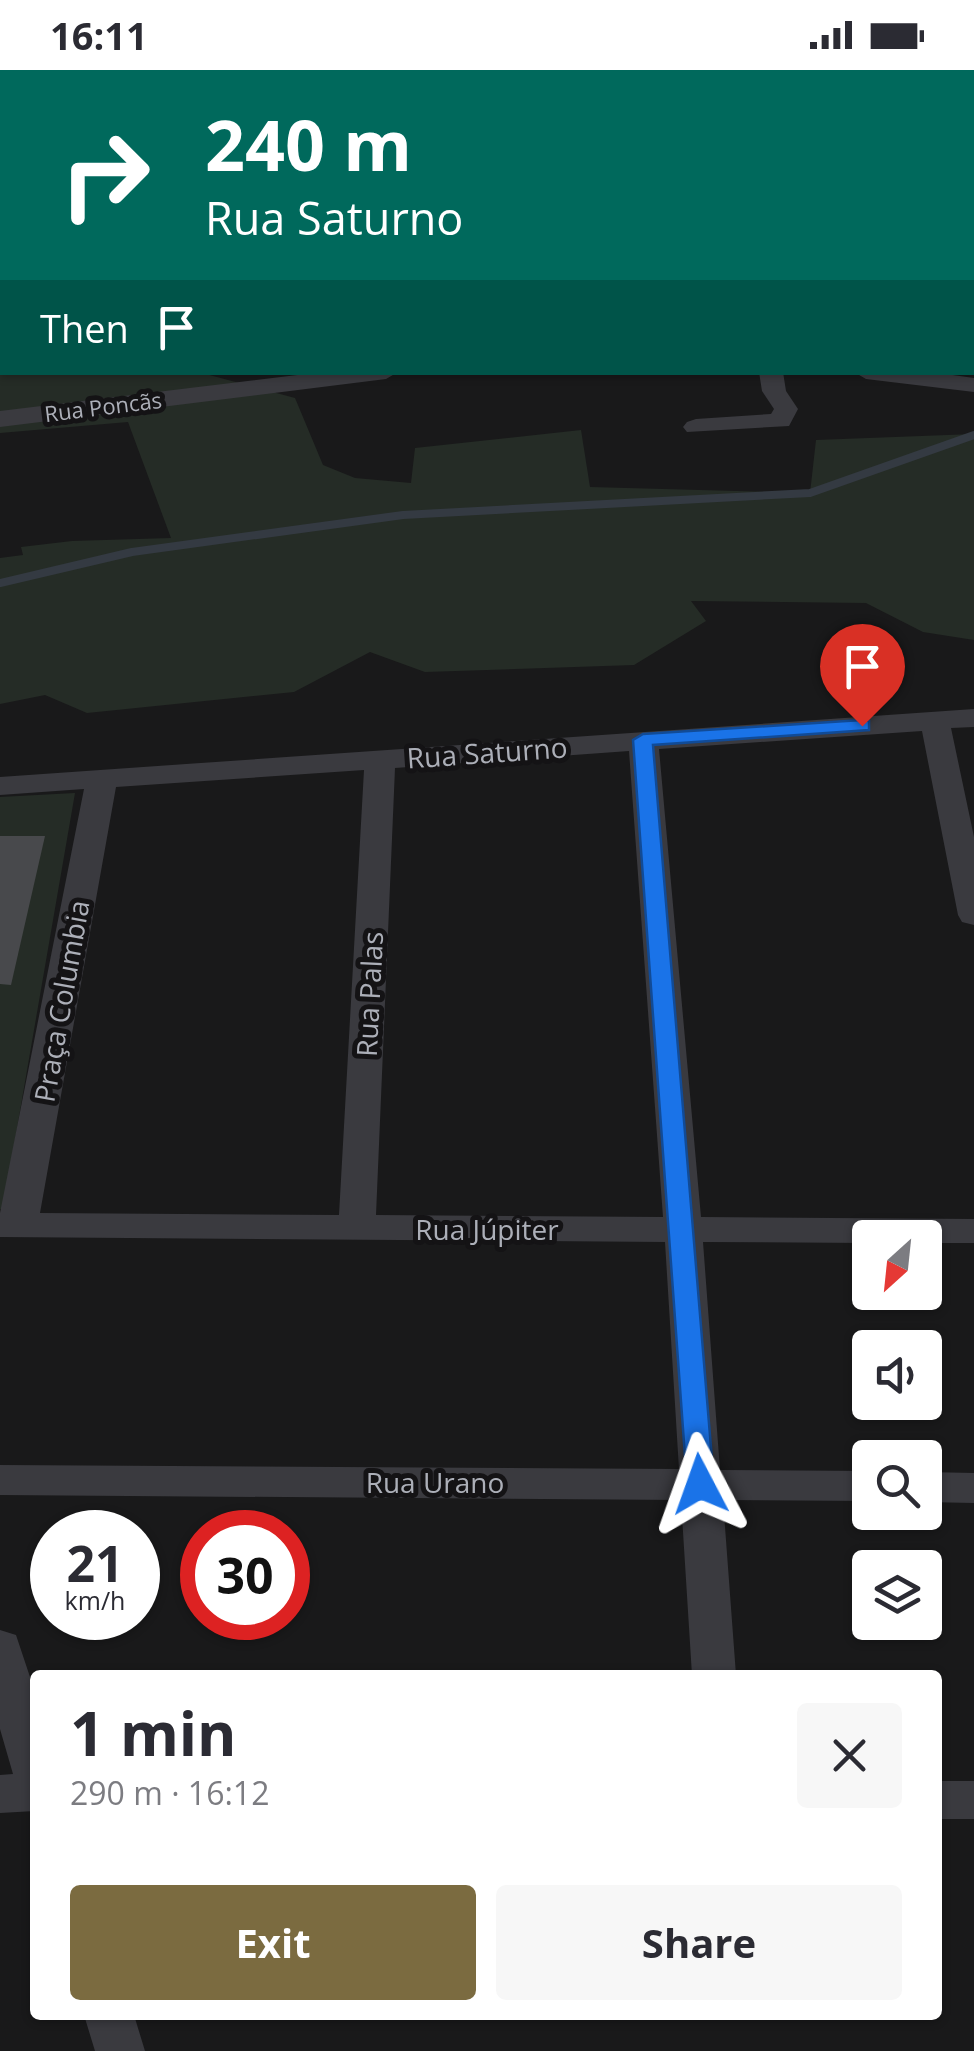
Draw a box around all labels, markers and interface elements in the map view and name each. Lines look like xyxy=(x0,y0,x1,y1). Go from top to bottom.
text: 16:11 xyxy=(50,9,148,61)
text: 240 m xyxy=(205,96,412,192)
icon: right xyxy=(40,110,170,240)
text: Rua Saturno xyxy=(205,187,463,248)
icon: arrive xyxy=(149,300,204,355)
text: Then xyxy=(40,302,129,354)
street label: Rua Poncãs xyxy=(43,384,163,428)
pin xyxy=(820,624,905,727)
icon: arrive xyxy=(835,639,890,694)
street label: Rua Saturno xyxy=(405,727,569,777)
street label: Praça Columbia xyxy=(25,897,97,1105)
street label: Rua Palas xyxy=(347,930,391,1058)
street label: Rua Júpiter xyxy=(415,1210,559,1248)
north arrow xyxy=(852,1220,942,1310)
map controls xyxy=(852,1220,942,1640)
button: sound xyxy=(852,1330,942,1420)
position arrow xyxy=(648,1432,752,1536)
button: search xyxy=(852,1440,942,1530)
street label: Rua Urano xyxy=(366,1463,504,1501)
speed limit sign: 30 xyxy=(180,1510,310,1640)
text: 21 xyxy=(66,1529,124,1597)
button: layers xyxy=(852,1550,942,1640)
text: km/h xyxy=(65,1583,125,1617)
text: 1 min xyxy=(70,1692,237,1774)
button: close xyxy=(797,1703,902,1808)
text: 290 m · 16:12 xyxy=(70,1771,269,1814)
button: Exit xyxy=(70,1885,476,2000)
button: Share xyxy=(496,1885,902,2000)

